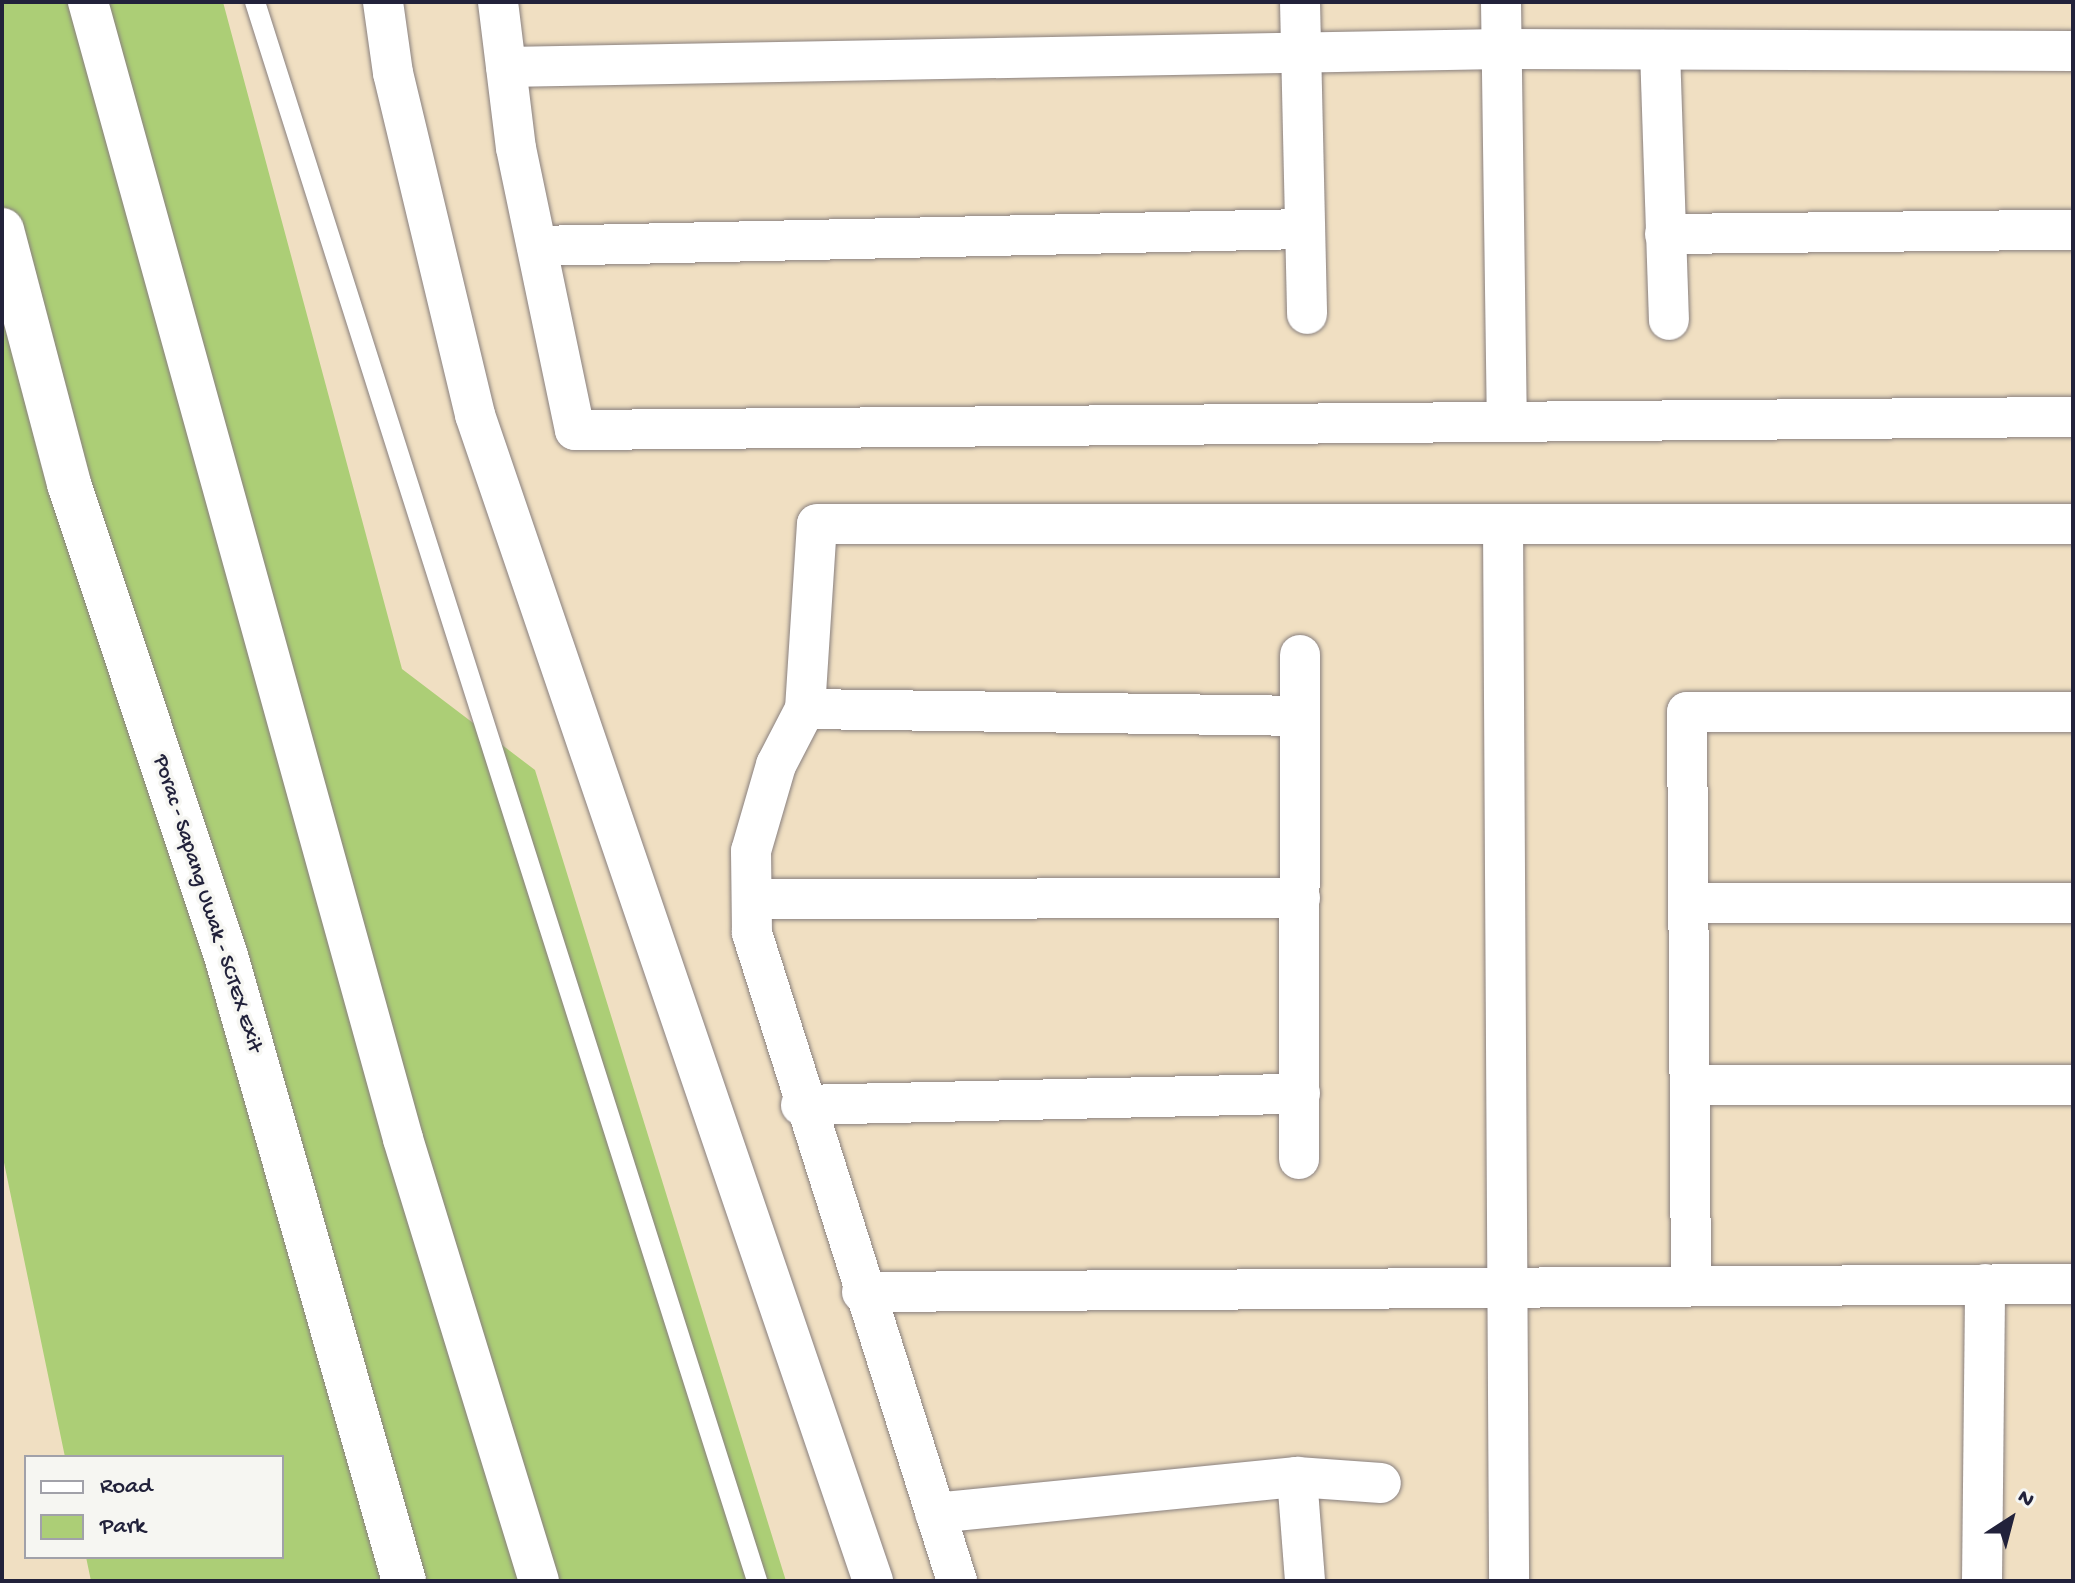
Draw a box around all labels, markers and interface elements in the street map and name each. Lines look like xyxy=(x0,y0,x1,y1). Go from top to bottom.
street label: Porac - Sapang Uwak - SCTEX Exit xyxy=(145,752,267,1056)
legend xyxy=(24,1455,284,1559)
text: Road xyxy=(100,1473,152,1502)
north arrow xyxy=(1971,1479,2051,1559)
text: N xyxy=(2012,1485,2039,1514)
text: Park xyxy=(100,1513,146,1542)

